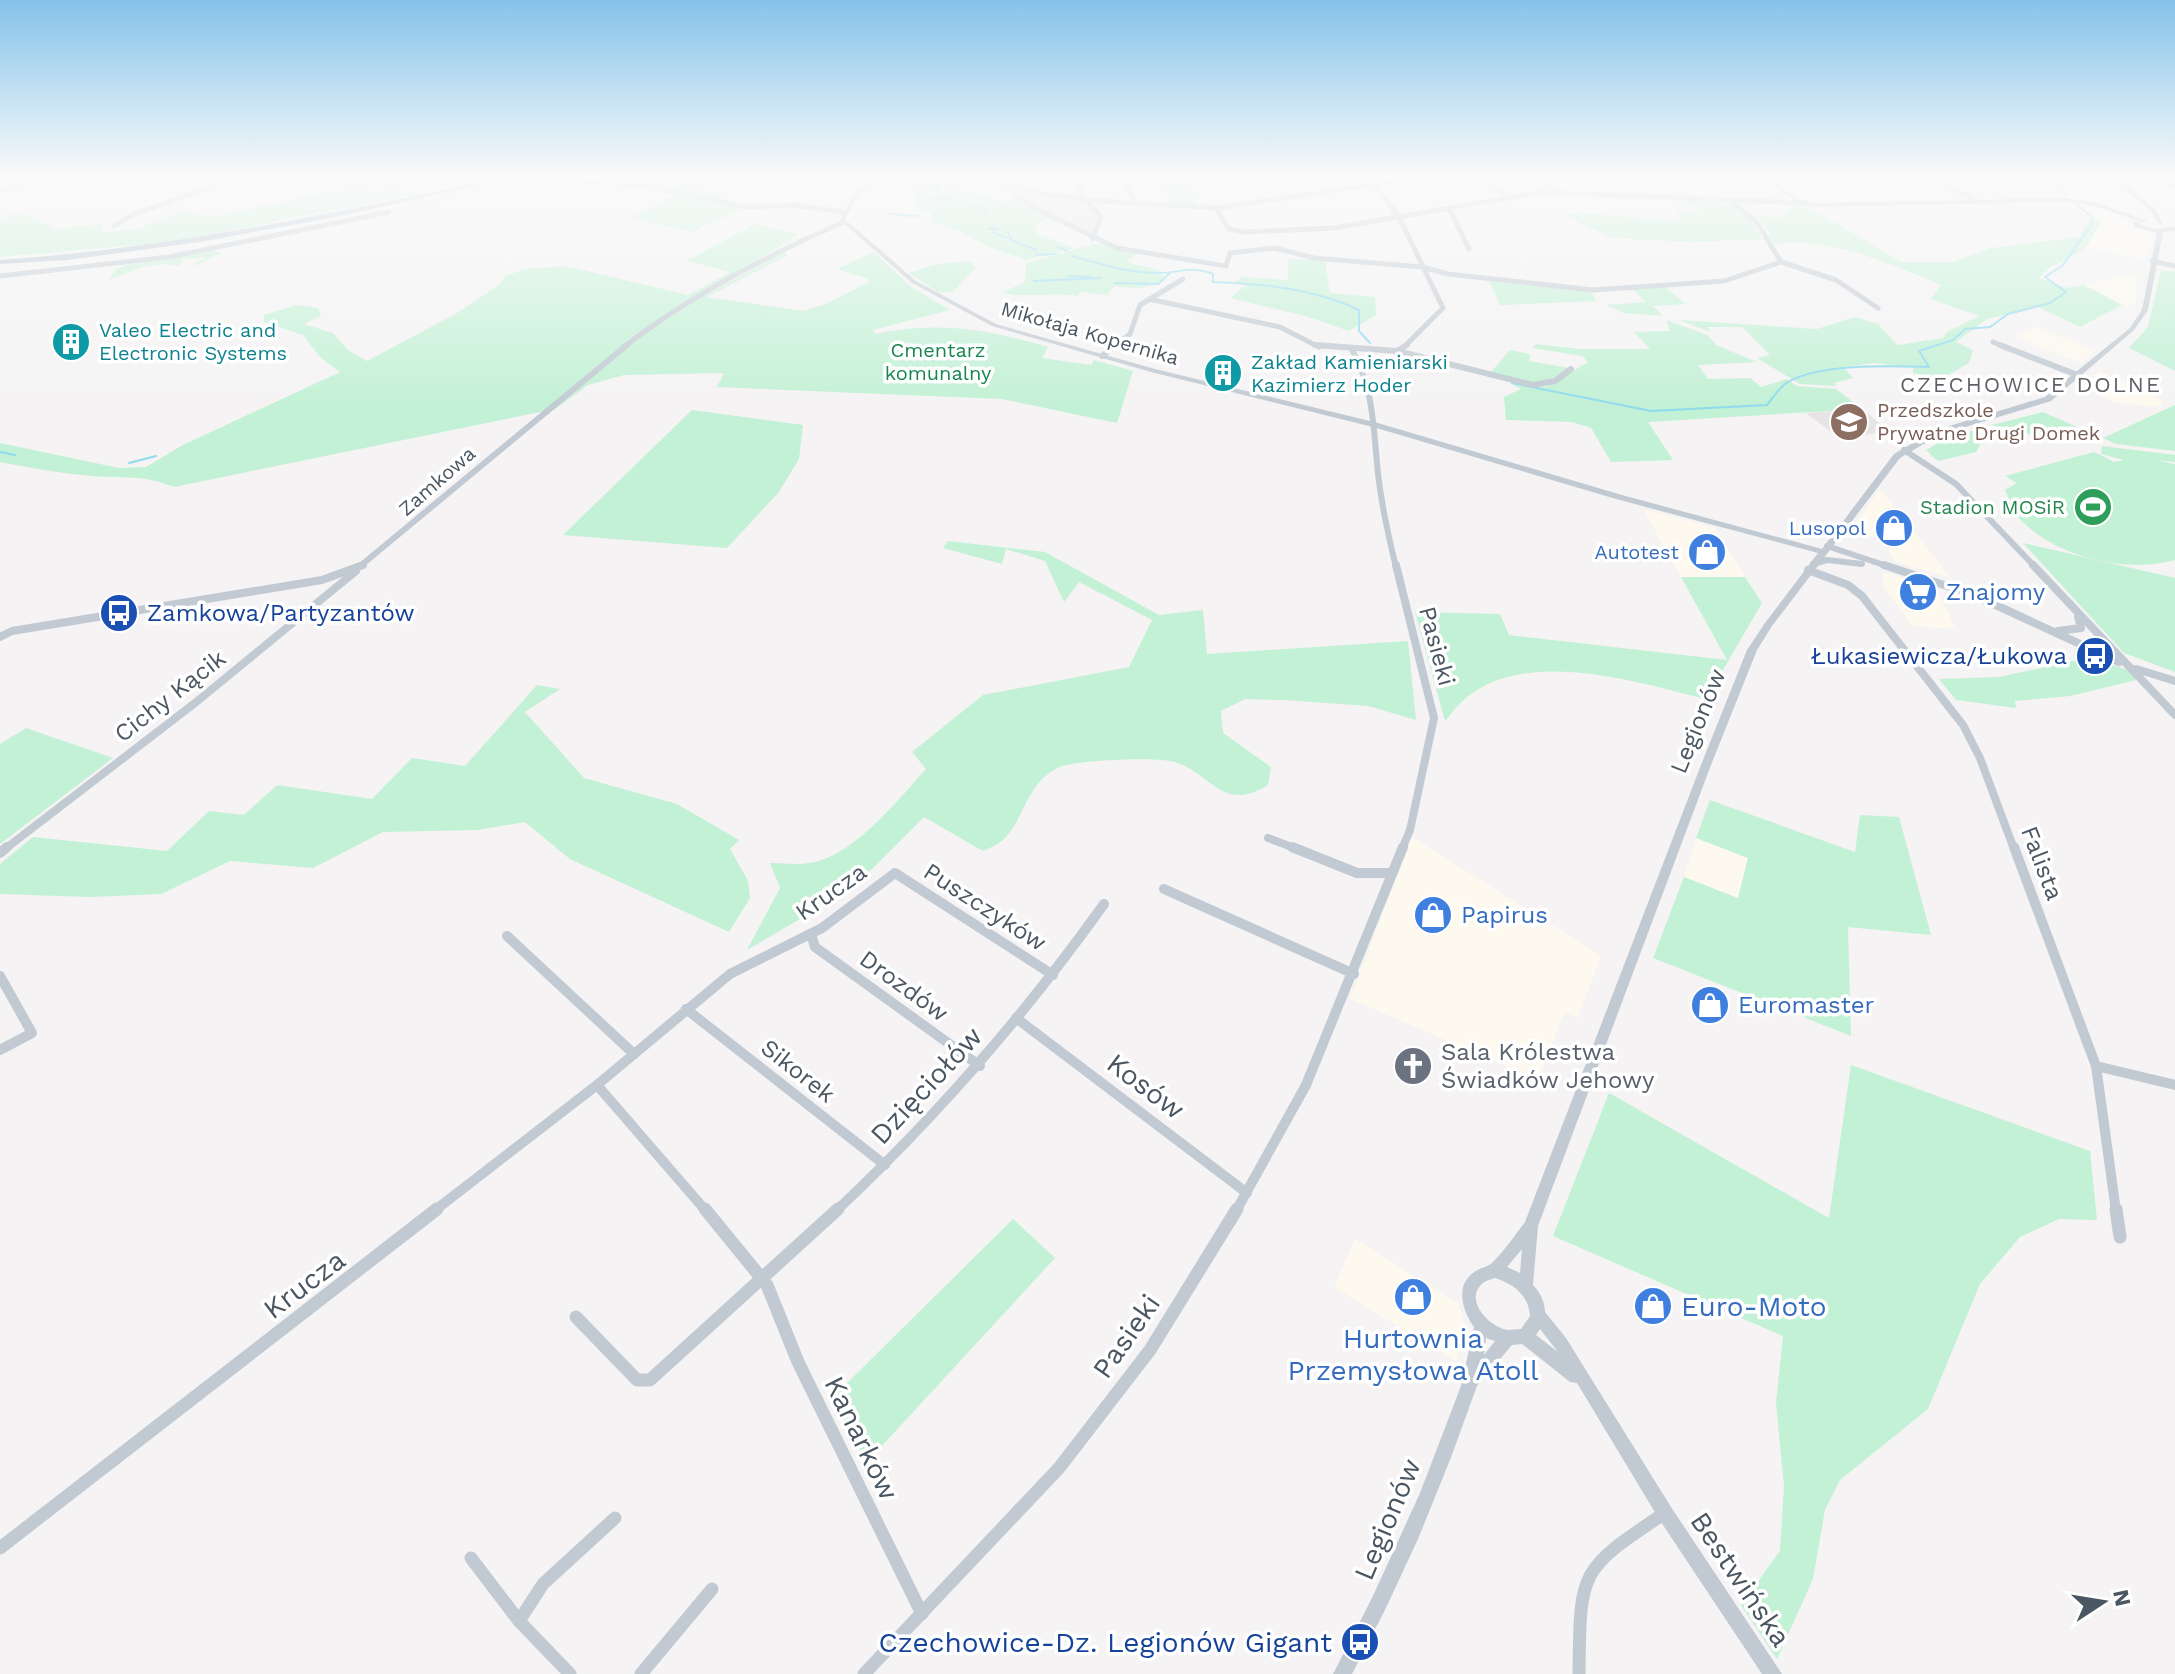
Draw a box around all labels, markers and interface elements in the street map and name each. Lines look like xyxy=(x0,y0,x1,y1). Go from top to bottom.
street label: Mikołaja Kopernika xyxy=(998,296,1182,370)
place label: Valeo Electric and Electronic Systems xyxy=(99,318,287,365)
building icon: Valeo Electric and Electronic Systems xyxy=(50,321,92,363)
park label: Cmentarz komunalny xyxy=(885,338,992,385)
place label: Zakład Kamieniarski Kazimierz Hoder xyxy=(1251,350,1448,397)
building icon: Zakład Kamieniarski Kazimierz Hoder xyxy=(1202,352,1244,394)
district label: CZECHOWICE DOLNE xyxy=(1900,372,2162,397)
place label: Przedszkole Prywatne Drugi Domek xyxy=(1877,398,2100,445)
school or university icon: Przedszkole Prywatne Drugi Domek xyxy=(1828,401,1870,443)
street label: Zamkowa xyxy=(394,441,480,521)
sports icon: Stadion MOSiR xyxy=(2072,486,2114,528)
place label: Stadion MOSiR xyxy=(1920,495,2065,519)
shop icon: Lusopol xyxy=(1873,507,1915,549)
place label: Lusopol xyxy=(1789,516,1866,540)
shop icon: Autotest xyxy=(1686,531,1728,573)
place label: Autotest xyxy=(1595,540,1680,564)
supermarket icon: Znajomy xyxy=(1897,571,1939,613)
place label: Znajomy xyxy=(1946,578,2046,606)
bus stop icon: Zamkowa/Partyzantów xyxy=(98,592,140,634)
place label: Zamkowa/Partyzantów xyxy=(147,599,415,627)
street label: Pasieki xyxy=(1413,603,1461,689)
bus stop icon: Łukasiewicza/Łukowa xyxy=(2074,635,2116,677)
place label: Łukasiewicza/Łukowa xyxy=(1811,642,2067,670)
street label: Cichy Kącik xyxy=(109,644,231,748)
street label: Legionów xyxy=(1664,665,1732,777)
street label: Falista xyxy=(2015,822,2069,904)
street label: Puszczyków xyxy=(918,857,1052,957)
street label: Krucza xyxy=(790,858,872,926)
shop icon: Papirus xyxy=(1412,894,1454,936)
place label: Papirus xyxy=(1461,901,1548,929)
street label: Drozdów xyxy=(854,945,954,1027)
shop icon: Euromaster xyxy=(1689,984,1731,1026)
place label: Euromaster xyxy=(1738,991,1875,1019)
street label: Dzięciołów xyxy=(864,1020,989,1151)
street label: Sikorek xyxy=(755,1033,841,1109)
place label: Sala Królestwa Świadków Jehowy xyxy=(1441,1038,1655,1094)
church icon: Sala Królestwa Świadków Jehowy xyxy=(1392,1045,1434,1087)
street label: Kosów xyxy=(1100,1047,1191,1126)
street label: Krucza xyxy=(257,1243,352,1326)
shop icon: Hurtownia Przemysłowa Atoll xyxy=(1392,1276,1434,1318)
shop icon: Euro-Moto xyxy=(1632,1285,1674,1327)
street label: Pasieki xyxy=(1086,1288,1167,1385)
place label: Euro-Moto xyxy=(1681,1290,1827,1323)
place label: Hurtownia Przemysłowa Atoll xyxy=(1287,1322,1539,1387)
street label: Kanarków xyxy=(817,1371,906,1505)
street label: Legionów xyxy=(1347,1454,1428,1585)
street label: Bestwińska xyxy=(1683,1506,1798,1653)
north arrow xyxy=(2063,1562,2143,1642)
text: N xyxy=(2108,1587,2136,1609)
bus stop icon: Czechowice-Dz. Legionów Gigant xyxy=(1339,1621,1381,1663)
place label: Czechowice-Dz. Legionów Gigant xyxy=(879,1626,1332,1659)

